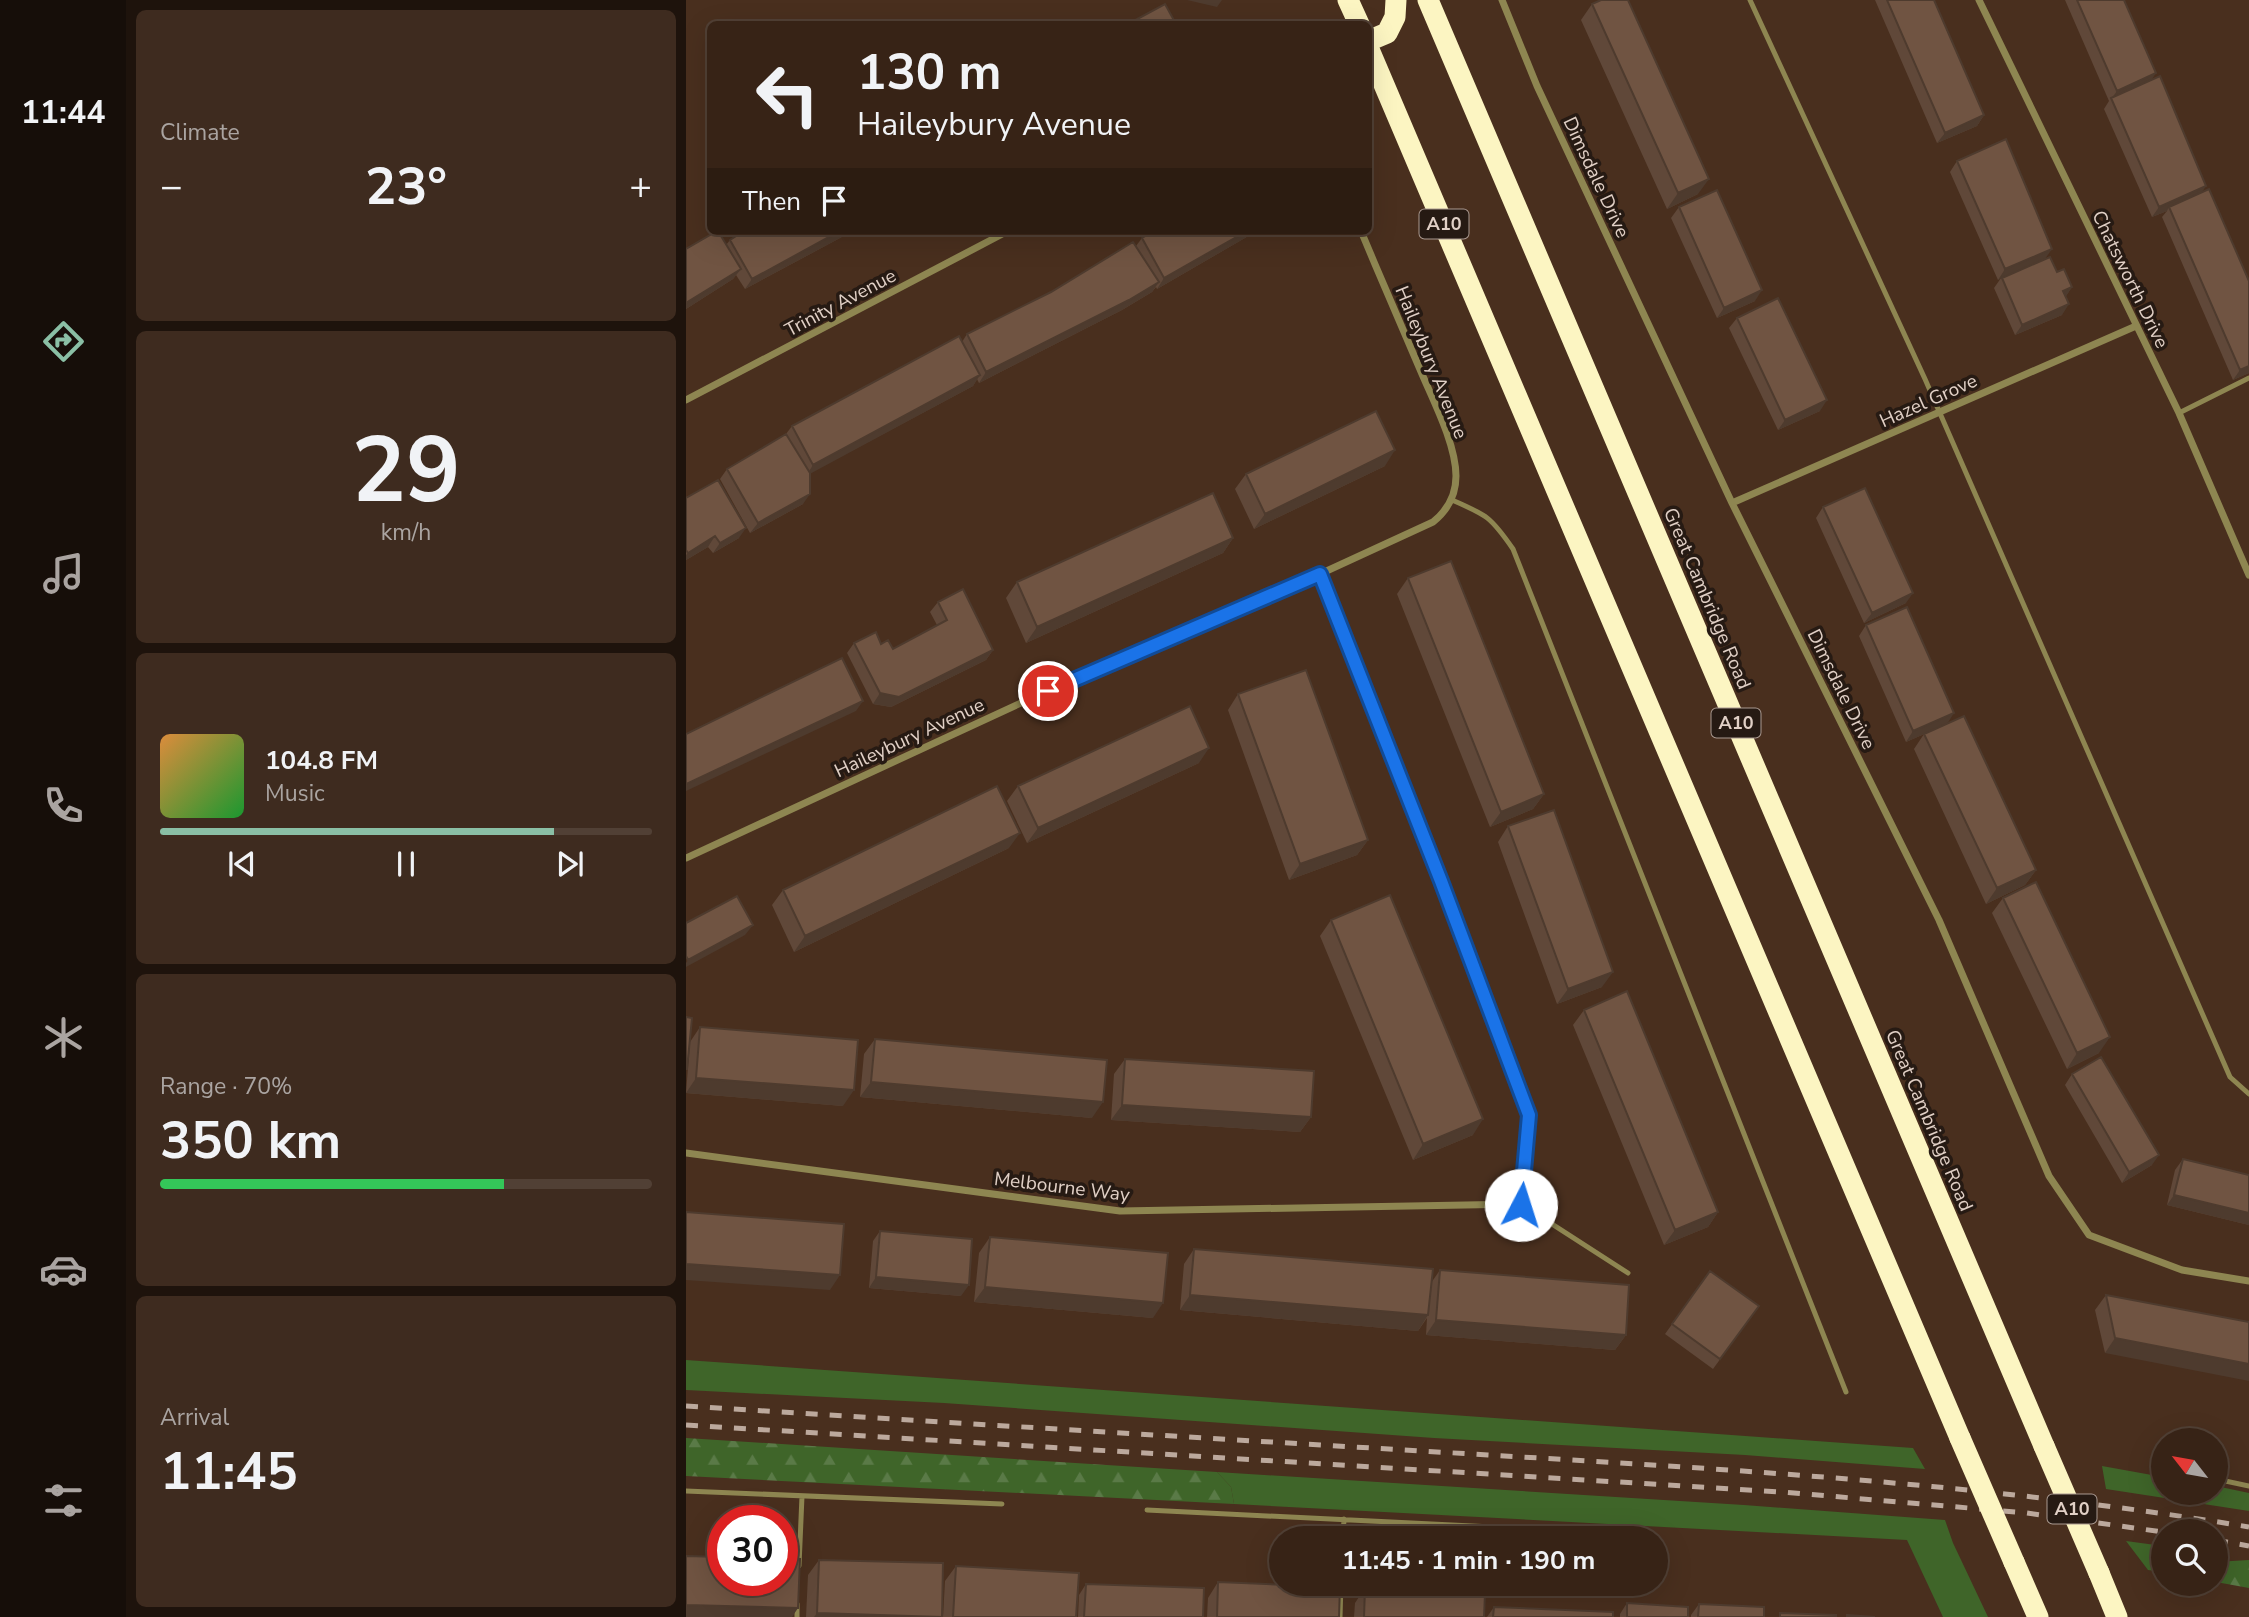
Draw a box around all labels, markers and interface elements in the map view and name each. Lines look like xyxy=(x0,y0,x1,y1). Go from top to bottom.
text: 130 m xyxy=(857,39,1001,106)
icon: left xyxy=(742,49,833,140)
text: 11:44 xyxy=(21,91,105,134)
text: Haileybury Avenue xyxy=(857,103,1131,146)
street label: Dimsdale Drive xyxy=(1557,113,1635,242)
text: Climate xyxy=(160,117,240,148)
text: 23° xyxy=(365,151,447,222)
text: − xyxy=(160,161,183,212)
text: + xyxy=(629,161,652,212)
icon: arrive xyxy=(815,182,853,220)
text: Then xyxy=(742,184,801,219)
street label: Chatsworth Drive xyxy=(2085,206,2175,353)
road number: A10 xyxy=(1420,210,1468,238)
street label: Trinity Avenue xyxy=(780,263,901,343)
street label: Haileybury Avenue xyxy=(1389,282,1474,443)
icon: directions xyxy=(39,317,88,366)
street label: Hazel Grove xyxy=(1875,368,1981,434)
text: 29 xyxy=(351,409,461,533)
street label: Great Cambridge Road xyxy=(1657,504,1757,693)
text: km/h xyxy=(381,517,431,548)
icon: music xyxy=(39,549,88,598)
street label: Dimsdale Drive xyxy=(1801,625,1881,754)
pin xyxy=(1018,661,1078,721)
icon: arrive xyxy=(1029,672,1067,710)
street label: Haileybury Avenue xyxy=(830,692,989,784)
road number: A10 xyxy=(1712,708,1760,738)
text: 104.8 FM xyxy=(265,743,378,778)
text: Music xyxy=(265,778,325,809)
icon: phone xyxy=(39,781,88,830)
icon: previous xyxy=(223,845,261,883)
icon: pause xyxy=(387,845,425,883)
icon: next xyxy=(551,845,589,883)
icon: climate xyxy=(39,1013,88,1062)
street label: Great Cambridge Road xyxy=(1879,1026,1979,1215)
text: Range · 70% xyxy=(160,1071,292,1102)
text: 350 km xyxy=(160,1105,341,1176)
street label: Melbourne Way xyxy=(993,1166,1131,1208)
position arrow xyxy=(1484,1168,1558,1242)
icon: car xyxy=(39,1245,88,1294)
text: Arrival xyxy=(160,1402,229,1433)
north arrow xyxy=(2151,1428,2228,1505)
map controls xyxy=(2151,1428,2228,1596)
text: 11:45 xyxy=(160,1436,298,1507)
icon: filters xyxy=(39,1476,88,1525)
road number: A10 xyxy=(2048,1494,2096,1524)
speed limit sign: 30 xyxy=(707,1505,798,1596)
button: search xyxy=(2151,1519,2228,1596)
text: 11:45 · 1 min · 190 m xyxy=(1342,1543,1595,1578)

